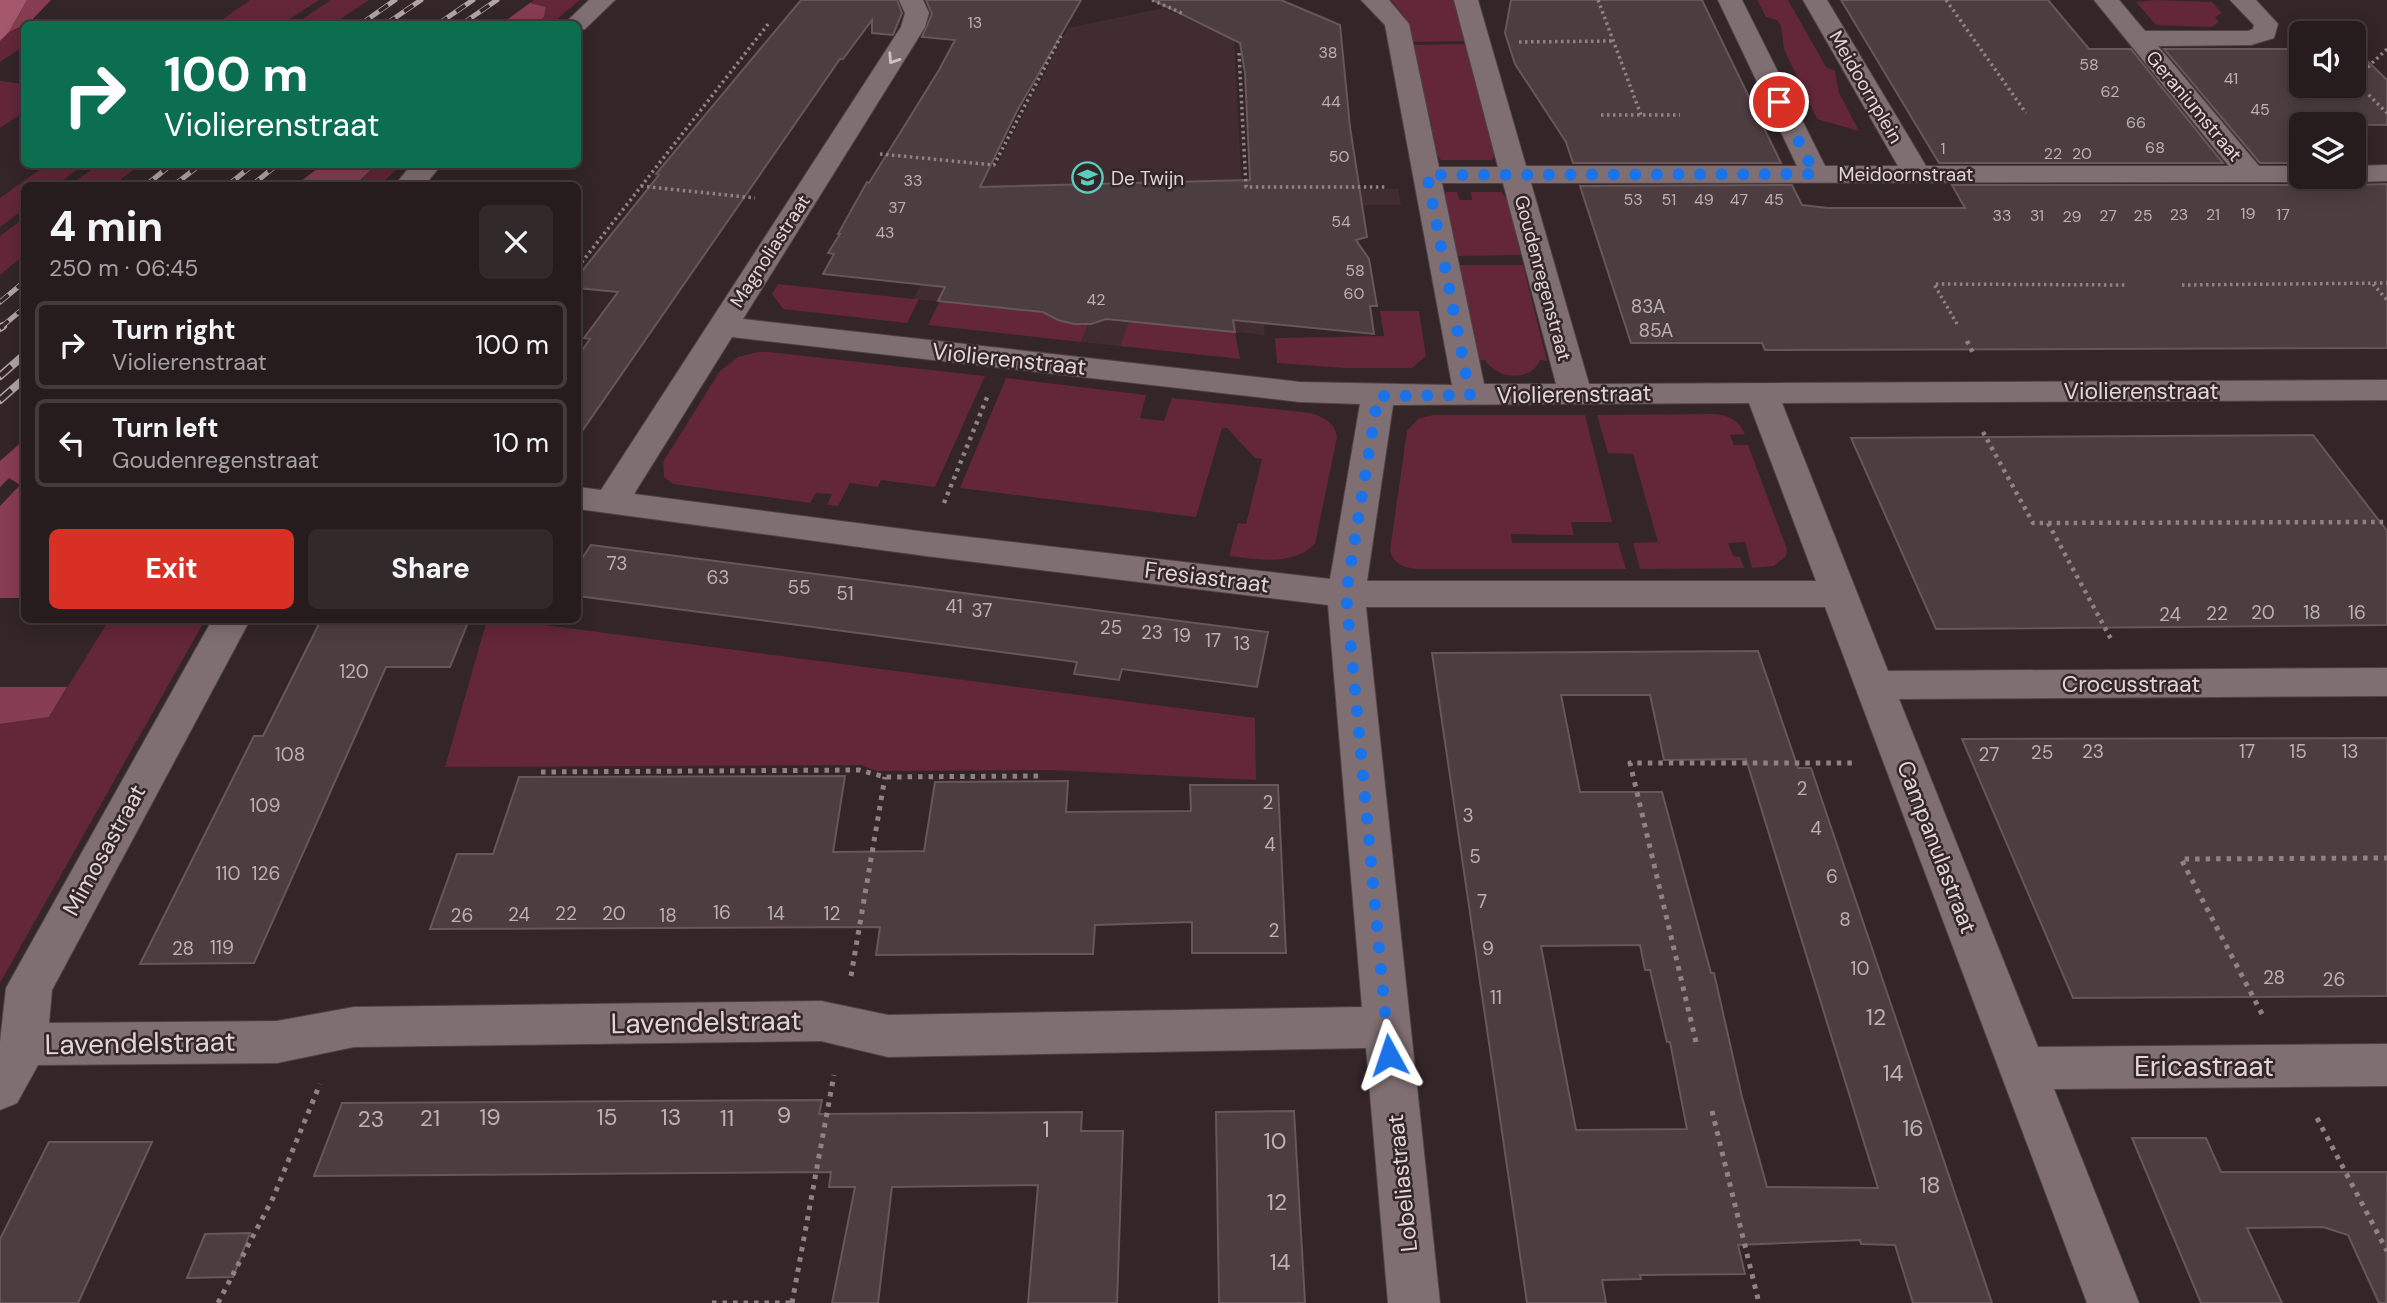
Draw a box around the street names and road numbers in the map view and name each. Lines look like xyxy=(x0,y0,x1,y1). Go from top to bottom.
street label: Meidoornplein xyxy=(1824,26,1908,148)
street label: Geraniumstraat xyxy=(2140,45,2248,167)
street label: Meidoornstraat xyxy=(1838,162,1974,187)
street label: Magnoliastraat xyxy=(724,190,816,312)
street label: Goudenregenstraat xyxy=(1509,192,1577,364)
street label: Violierenstraat xyxy=(930,336,1088,382)
street label: Violierenstraat xyxy=(2064,376,2218,406)
street label: Violierenstraat xyxy=(1496,378,1652,410)
street label: Fresiastraat xyxy=(1143,554,1271,600)
street label: Crocusstraat xyxy=(2062,669,2200,699)
street label: Campanulastraat xyxy=(1890,756,1984,938)
street label: Mimosastraat xyxy=(56,779,152,921)
street label: Lavendelstraat xyxy=(610,1002,802,1042)
street label: Lavendelstraat xyxy=(44,1023,236,1063)
street label: Ericastraat xyxy=(2134,1048,2274,1085)
street label: Lobeliastraat xyxy=(1380,1113,1424,1253)

